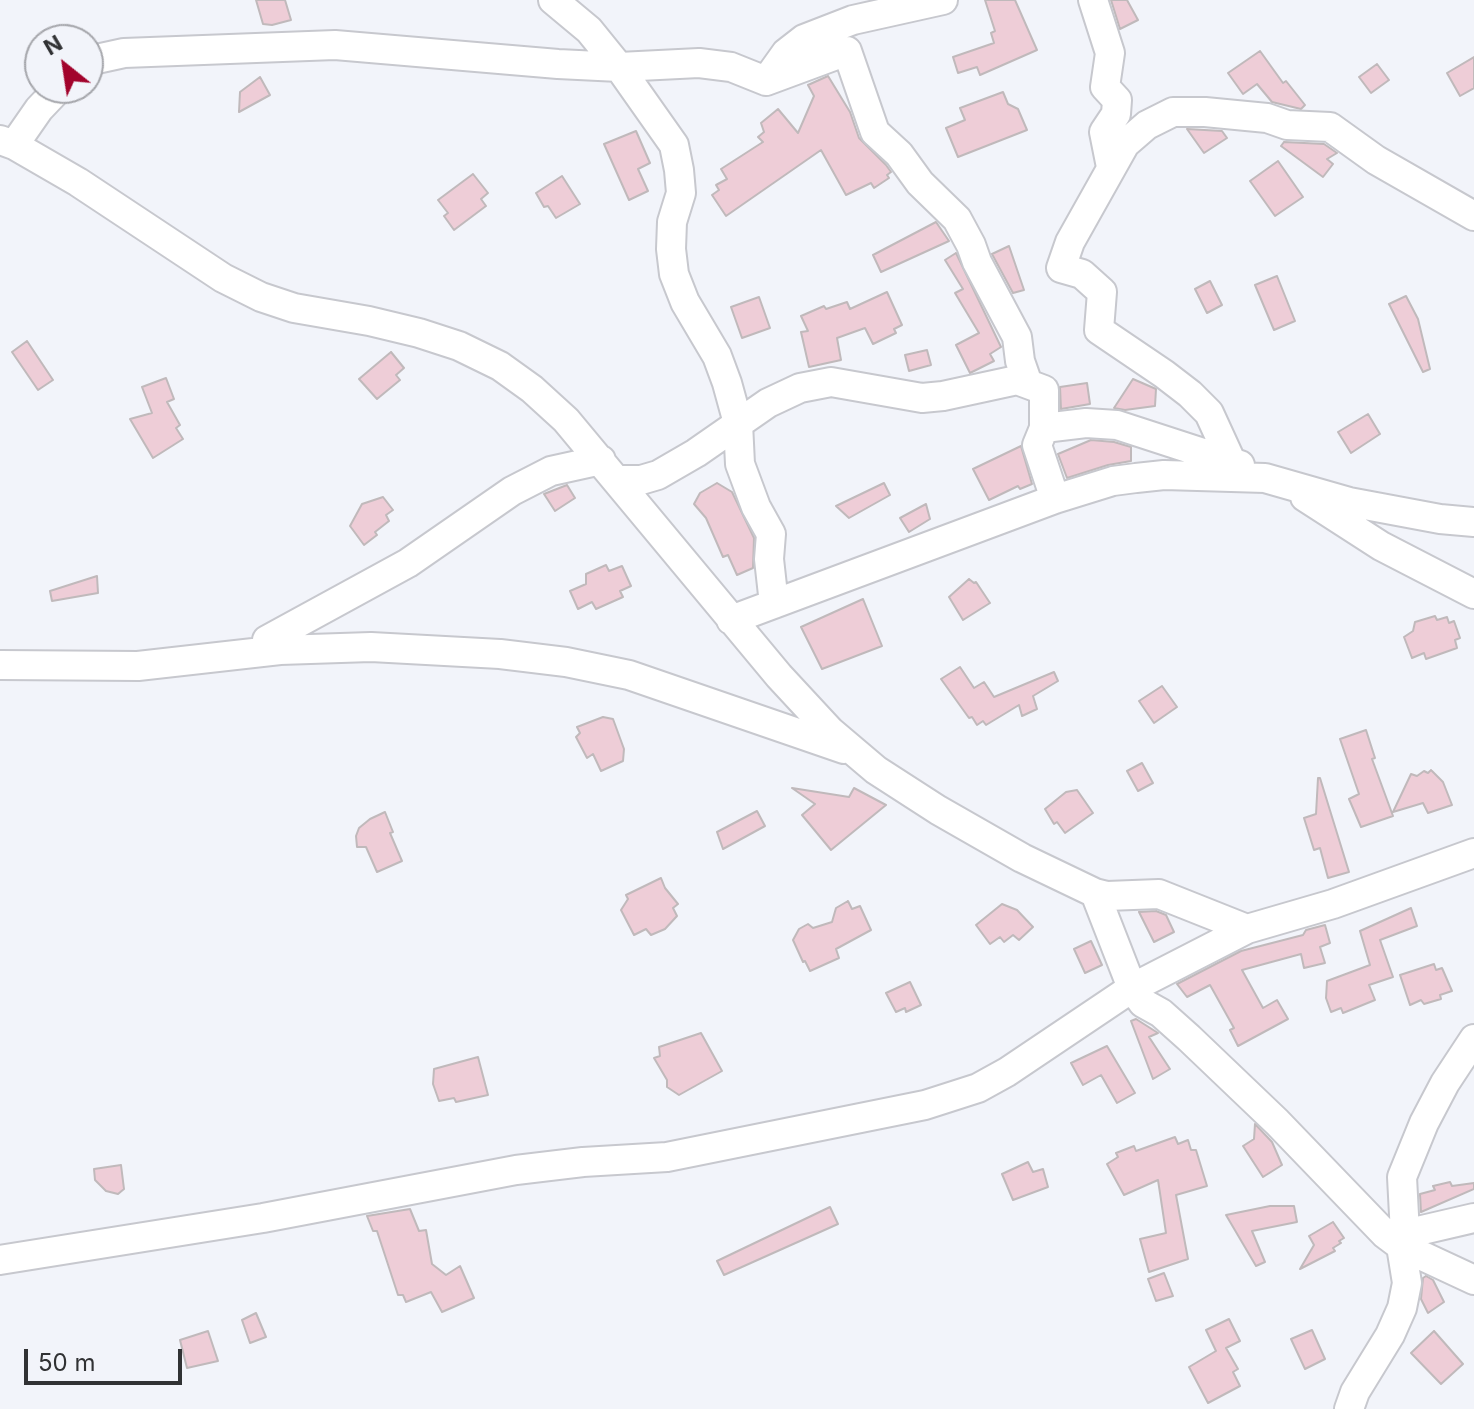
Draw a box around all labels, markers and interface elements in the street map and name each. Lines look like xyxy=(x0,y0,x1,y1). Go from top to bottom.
north arrow xyxy=(24,24,104,104)
text: N xyxy=(39,29,67,60)
scale bar xyxy=(28,1333,186,1383)
text: 50 m xyxy=(38,1348,96,1377)

